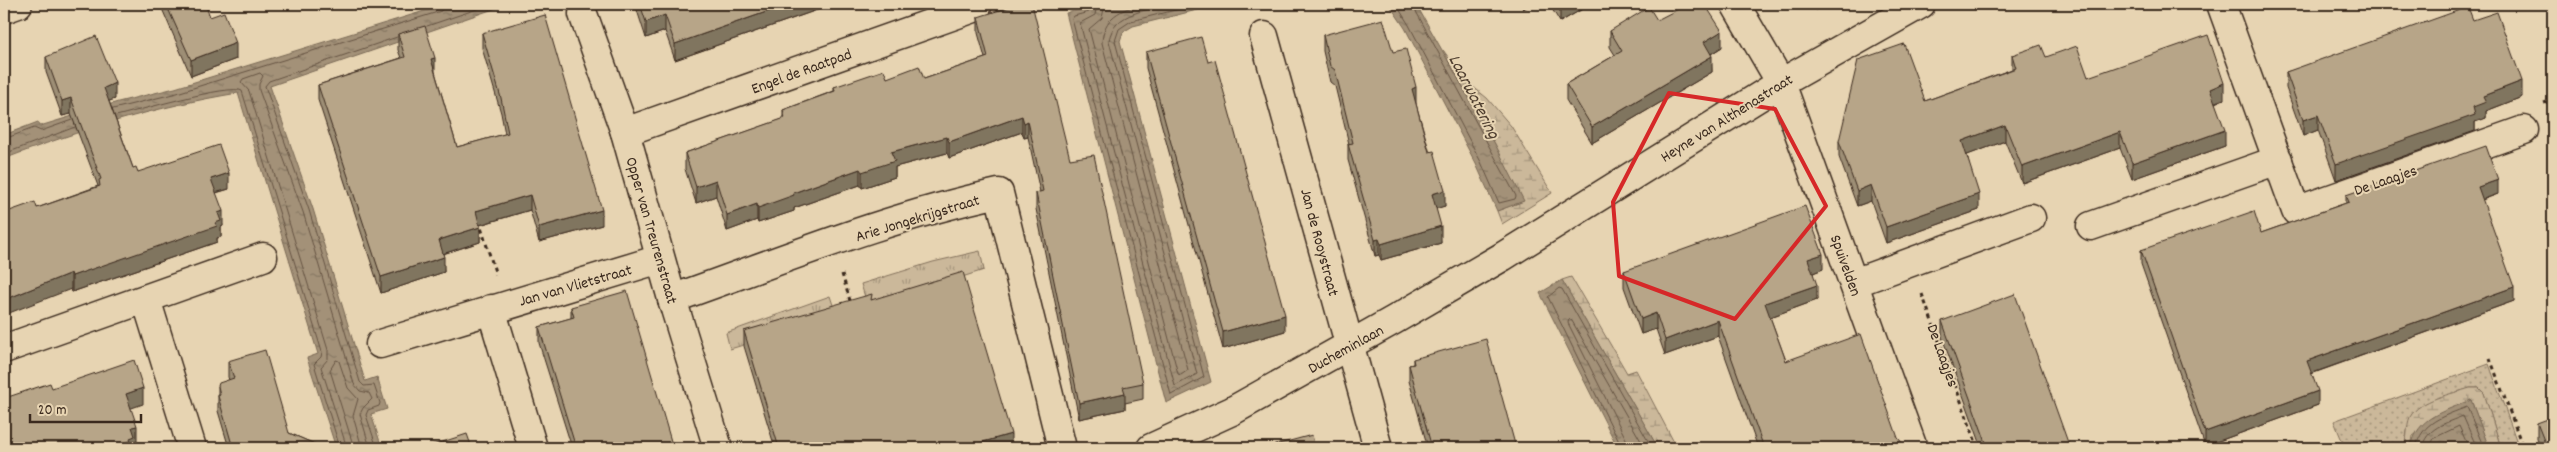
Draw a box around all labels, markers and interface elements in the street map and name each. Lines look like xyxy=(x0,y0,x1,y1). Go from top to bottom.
street label: Engel de Raatpad xyxy=(748,44,855,101)
water label: Laarwatering xyxy=(1441,51,1505,145)
street label: Heyne van Althenastraat xyxy=(1657,69,1798,169)
street label: Opper van Treurenstraat xyxy=(619,154,683,307)
street label: De Laagjes xyxy=(2351,160,2421,203)
street label: Jan de Rooystraat xyxy=(1293,186,1344,299)
street label: Arie Jongekrijgstraat xyxy=(853,190,983,249)
street label: Spuivelden xyxy=(1823,232,1866,300)
street label: Jan van Vlietstraat xyxy=(517,259,635,314)
street label: Ducheminlaan xyxy=(1304,320,1388,380)
street label: De Laagjes xyxy=(1920,321,1964,391)
scale bar xyxy=(30,392,141,424)
text: 20 m xyxy=(38,400,66,422)

